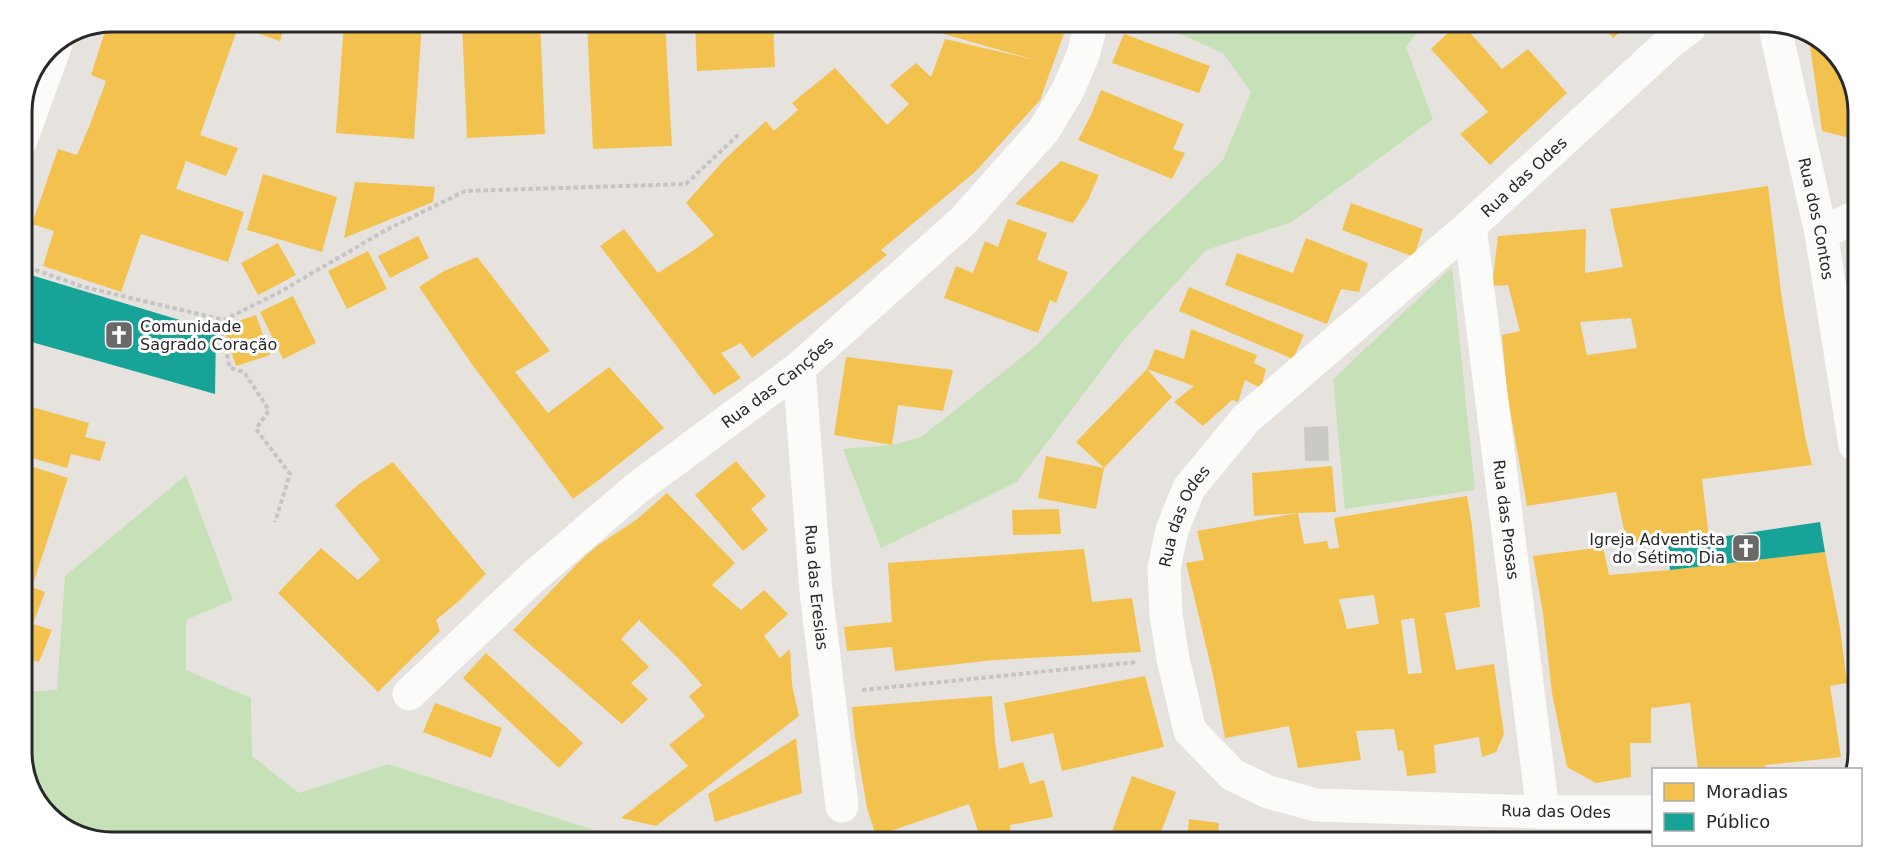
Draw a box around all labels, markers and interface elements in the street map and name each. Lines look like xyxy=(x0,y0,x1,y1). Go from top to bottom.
street label: Rua das Odes xyxy=(1477,133,1571,221)
street label: Rua dos Contos xyxy=(1794,156,1837,281)
place label: Comunidade Sagrado Coração xyxy=(140,317,277,354)
church icon: Comunidade Sagrado Coração xyxy=(103,319,135,351)
street label: Rua das Canções xyxy=(718,333,837,432)
street label: Rua das Prosas xyxy=(1489,459,1523,581)
street label: Rua das Odes xyxy=(1155,462,1214,569)
street label: Rua das Eresias xyxy=(801,524,832,651)
place label: Igreja Adventista do Sétimo Dia xyxy=(1589,530,1725,567)
church icon: Igreja Adventista do Sétimo Dia xyxy=(1730,532,1762,564)
legend xyxy=(1652,768,1862,846)
text: Moradias xyxy=(1706,781,1788,802)
street label: Rua das Odes xyxy=(1501,801,1611,822)
text: Público xyxy=(1706,811,1770,832)

